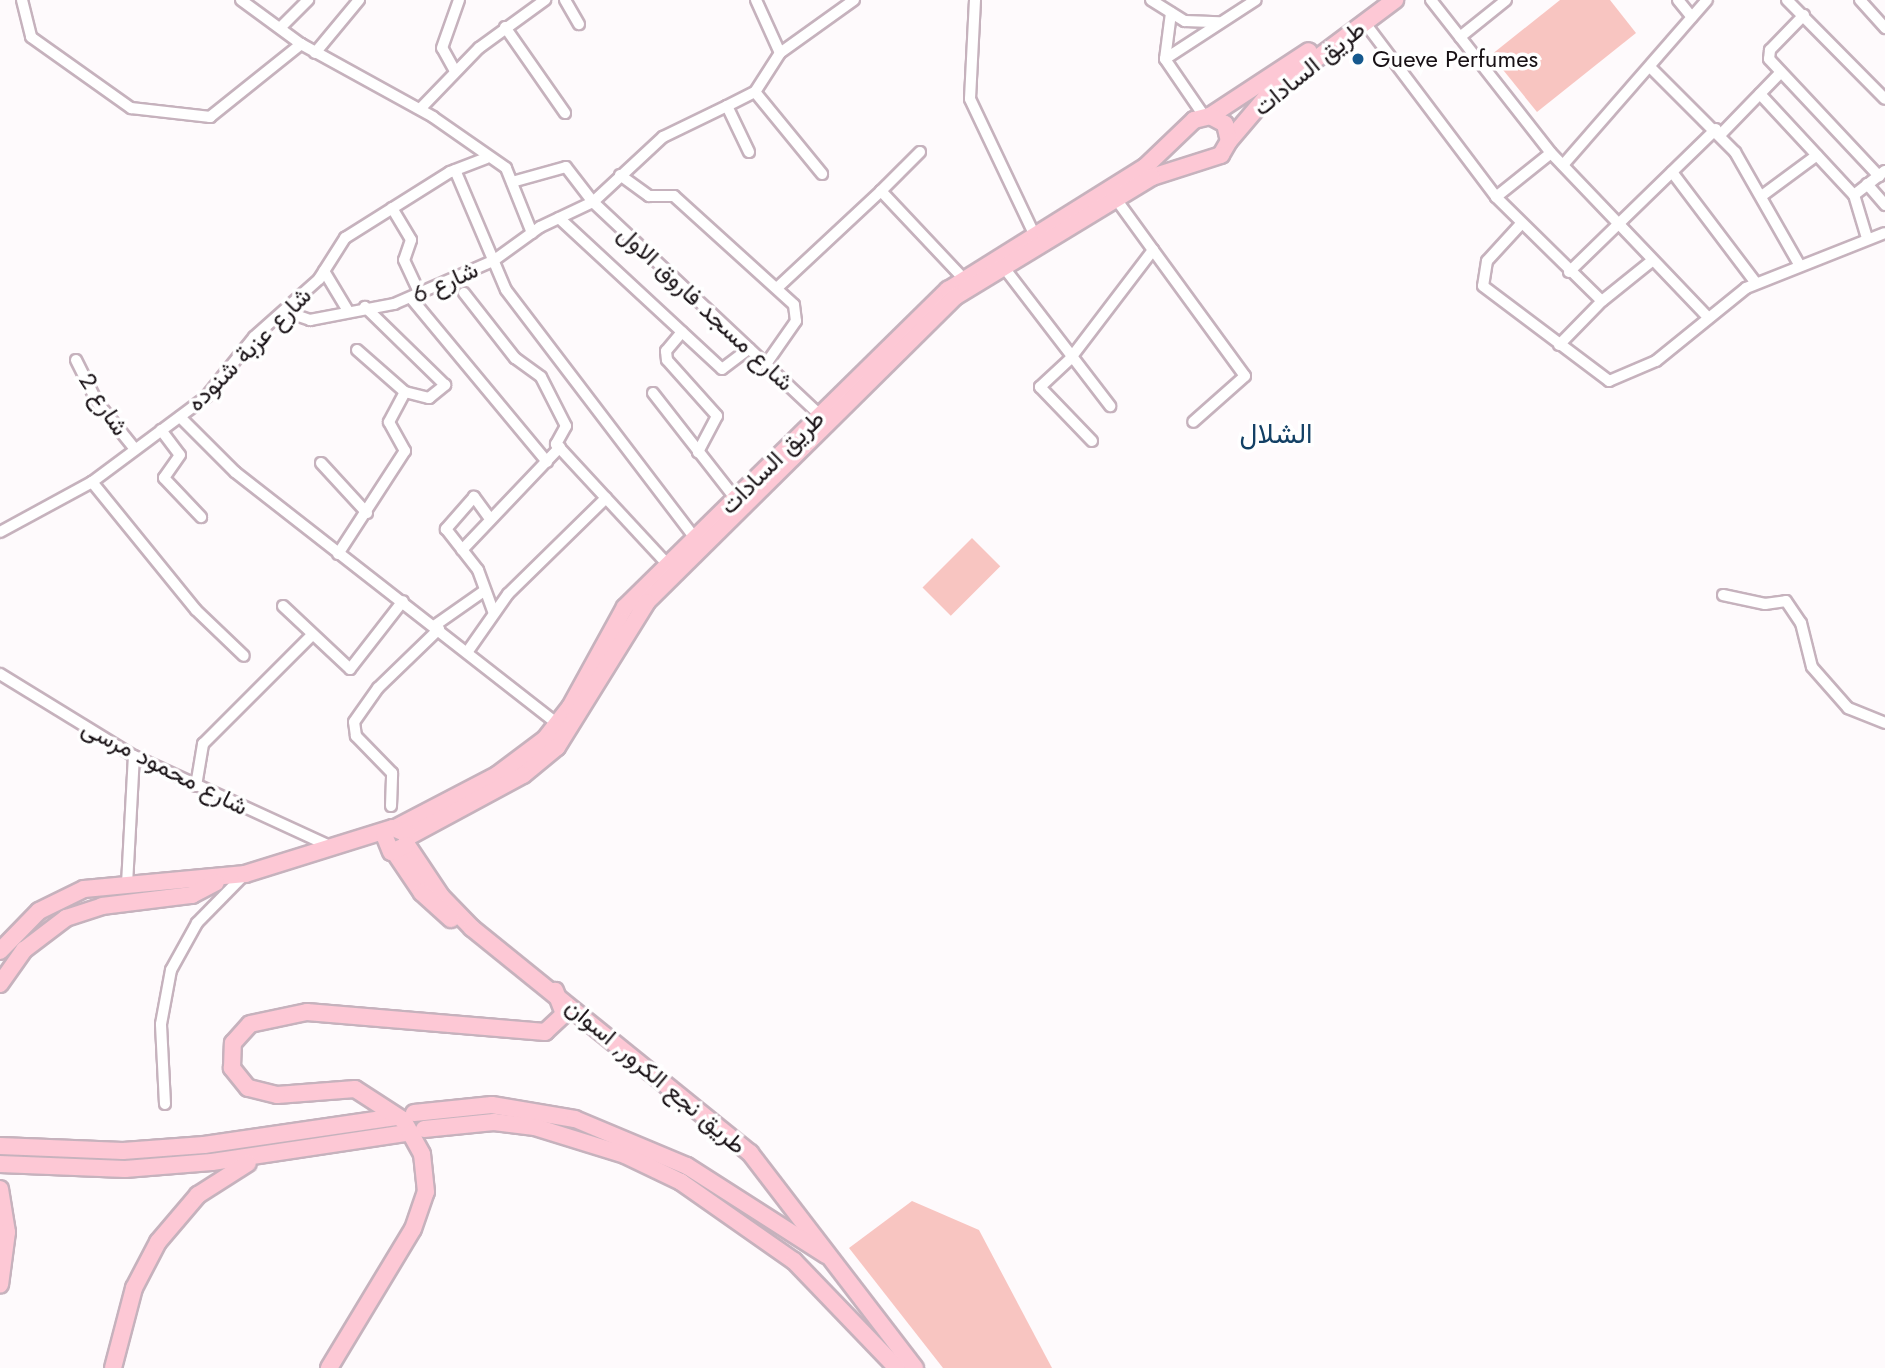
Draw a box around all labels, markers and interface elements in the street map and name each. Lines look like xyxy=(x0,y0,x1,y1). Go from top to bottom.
street label: طريق السادات xyxy=(1247,14,1371,122)
place label: Gueve Perfumes xyxy=(1372,45,1538,73)
marker: Gueve Perfumes xyxy=(1350,51,1366,67)
street label: شارع مسجد فاروق الاول xyxy=(612,219,800,397)
street label: شارع 6 xyxy=(407,255,483,309)
street label: شارع عزبة شنوده xyxy=(181,281,317,417)
street label: شارع 2 xyxy=(73,367,135,441)
street label: طريق السادات xyxy=(714,404,830,520)
district label: الشلال xyxy=(1240,417,1312,451)
street label: شارع محمود مرسى xyxy=(77,713,253,821)
street label: طريق نجع الكرور, اسوان xyxy=(560,992,752,1160)

